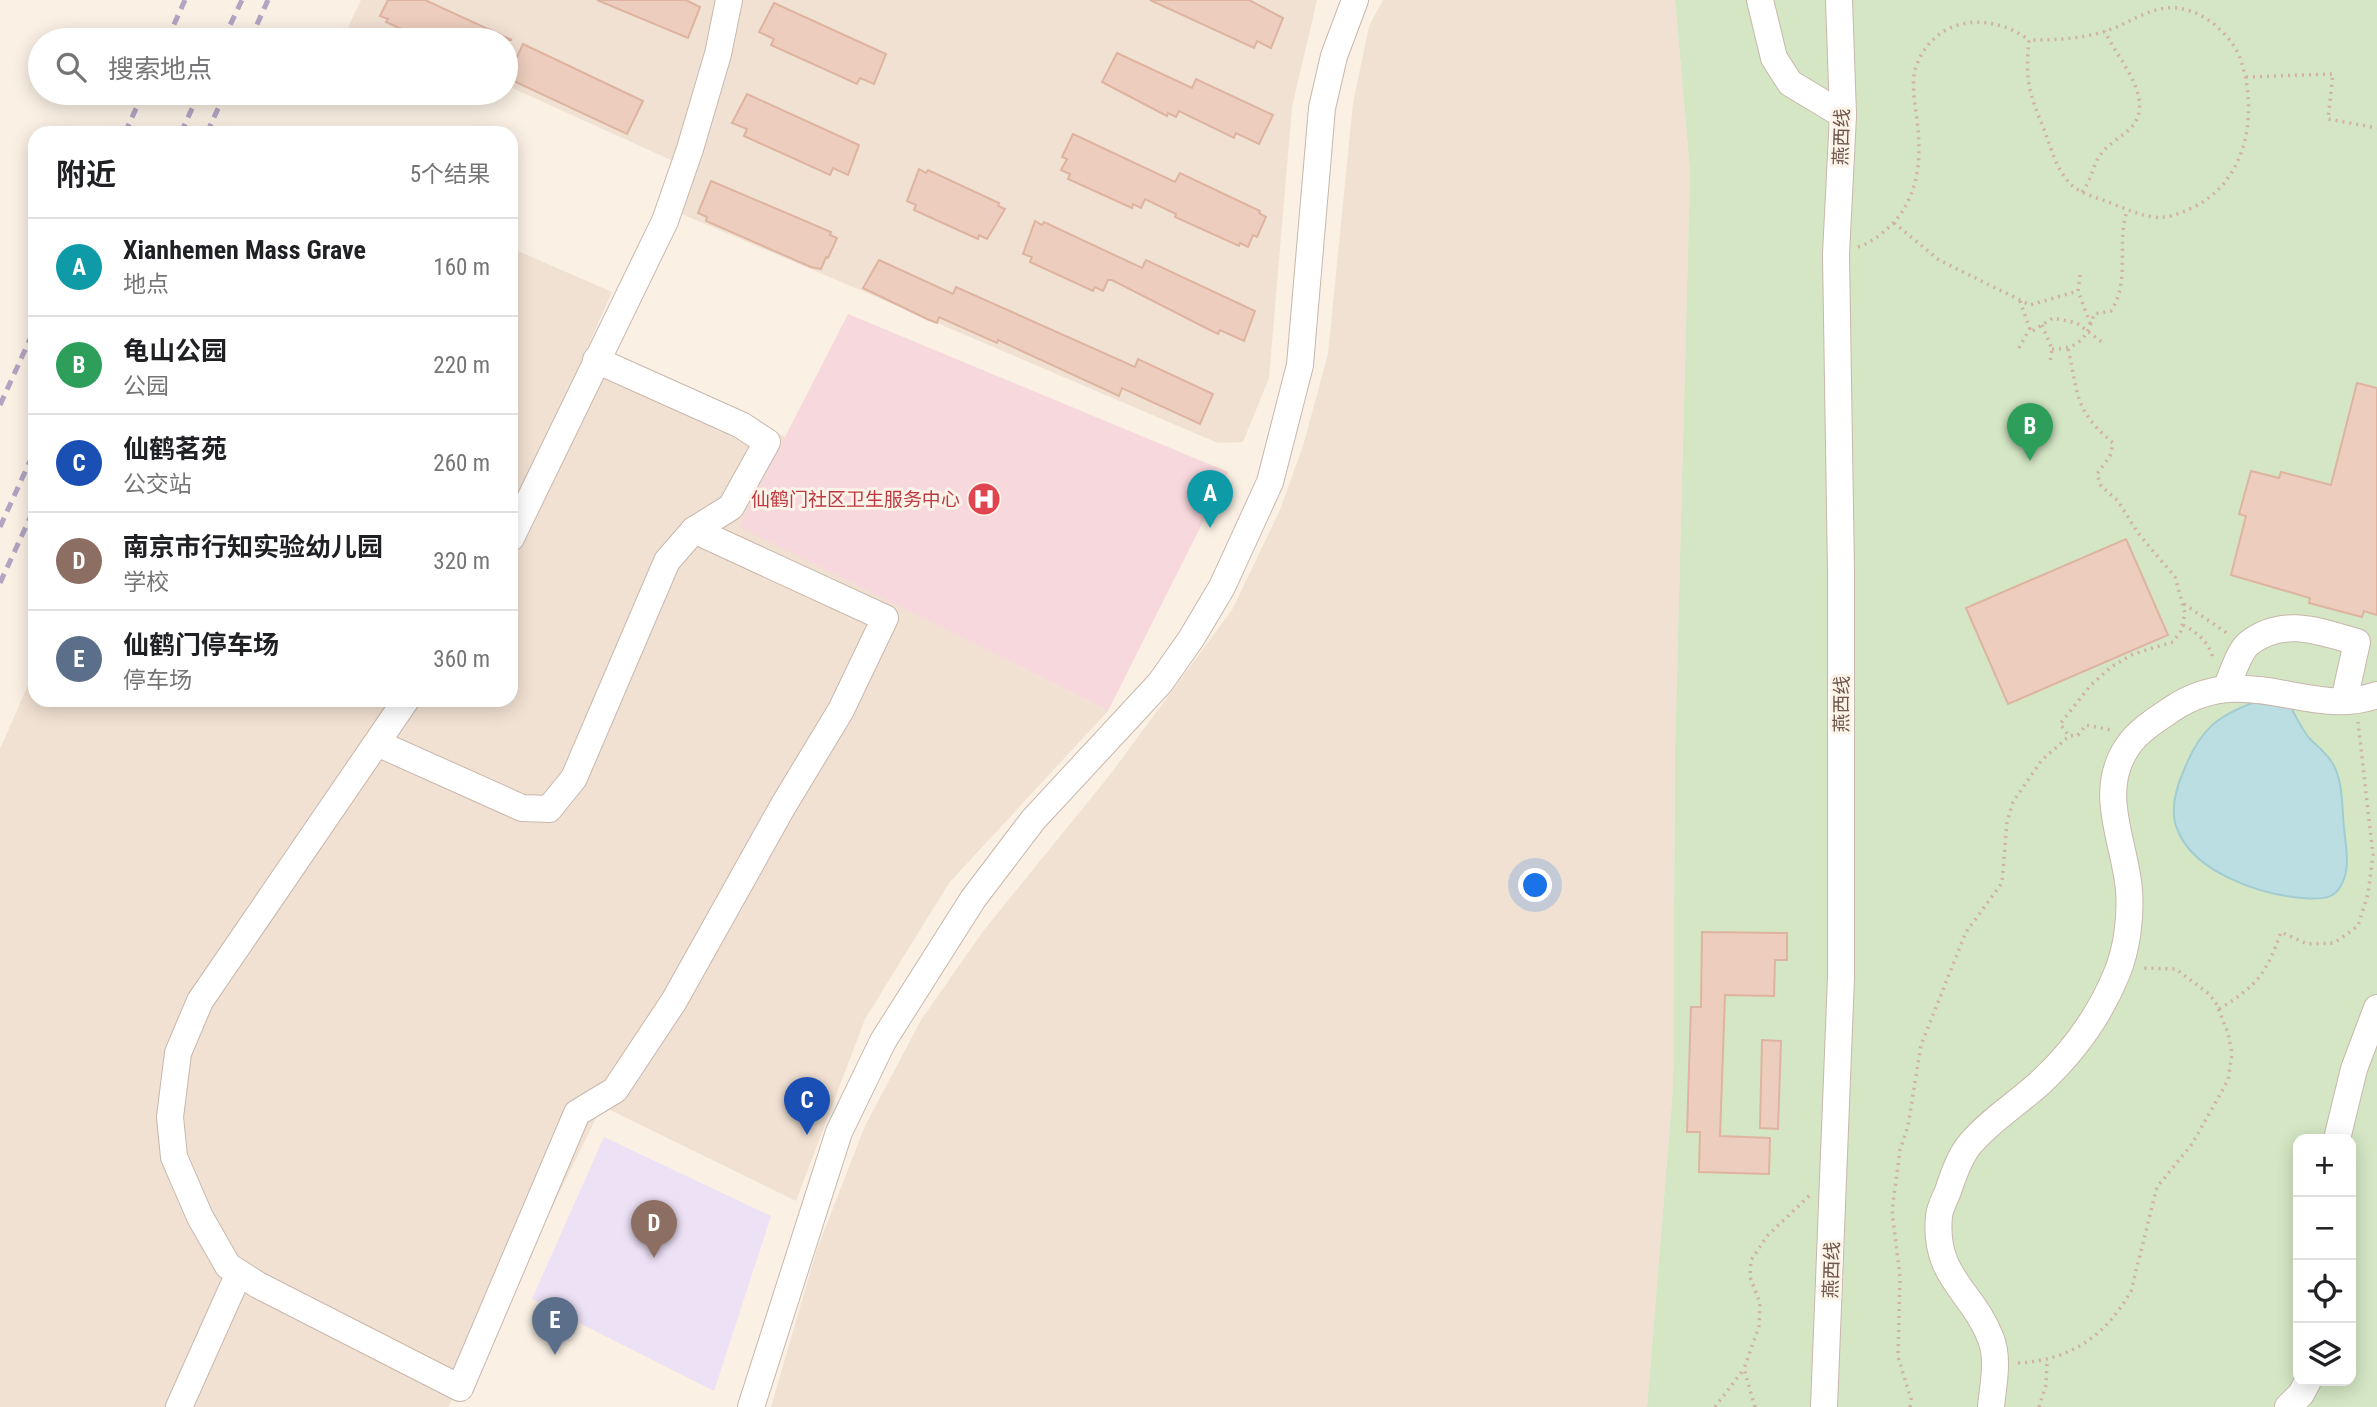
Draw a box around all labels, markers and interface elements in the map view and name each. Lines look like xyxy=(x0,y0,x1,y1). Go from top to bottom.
search box xyxy=(28,28,518,105)
icon: search xyxy=(52,48,90,86)
text: 搜索地点 xyxy=(108,54,212,84)
street label: 燕西线 xyxy=(1829,108,1854,166)
text: 附近 xyxy=(56,157,116,192)
text: 5个结果 xyxy=(410,161,490,188)
text: Xianhemen Mass Grave xyxy=(123,235,366,265)
text: A xyxy=(72,254,86,281)
text: 160 m xyxy=(433,254,490,281)
text: 地点 xyxy=(123,271,169,298)
text: 龟山公园 xyxy=(123,336,227,366)
text: B xyxy=(73,352,85,379)
text: 220 m xyxy=(433,352,490,379)
text: 公园 xyxy=(123,373,169,400)
pin: B xyxy=(2007,403,2053,461)
text: 仙鹤茗苑 xyxy=(123,434,227,464)
text: C xyxy=(72,450,86,477)
text: 260 m xyxy=(433,450,490,477)
pin: A xyxy=(1187,470,1233,528)
text: 公交站 xyxy=(123,471,192,498)
hospital icon: 仙鹤门社区卫生服务中心 xyxy=(965,480,1003,518)
place label: 仙鹤门社区卫生服务中心 xyxy=(751,488,960,511)
text: 南京市行知实验幼儿园 xyxy=(123,532,383,562)
text: D xyxy=(73,548,86,575)
text: 320 m xyxy=(433,548,490,575)
text: 学校 xyxy=(123,569,169,596)
text: 仙鹤门停车场 xyxy=(123,630,279,660)
text: E xyxy=(73,646,85,673)
text: 360 m xyxy=(433,646,490,673)
text: 停车场 xyxy=(123,667,192,694)
street label: 燕西线 xyxy=(1830,675,1853,733)
your location xyxy=(1518,868,1552,902)
pin: C xyxy=(784,1077,830,1135)
map controls xyxy=(2293,1134,2356,1386)
button: + xyxy=(2293,1134,2356,1197)
button: − xyxy=(2293,1197,2356,1260)
pin: D xyxy=(631,1200,677,1258)
street label: 燕西线 xyxy=(1819,1241,1844,1299)
button: locate xyxy=(2293,1260,2356,1323)
pin: E xyxy=(532,1297,578,1355)
button: layers xyxy=(2293,1323,2356,1386)

